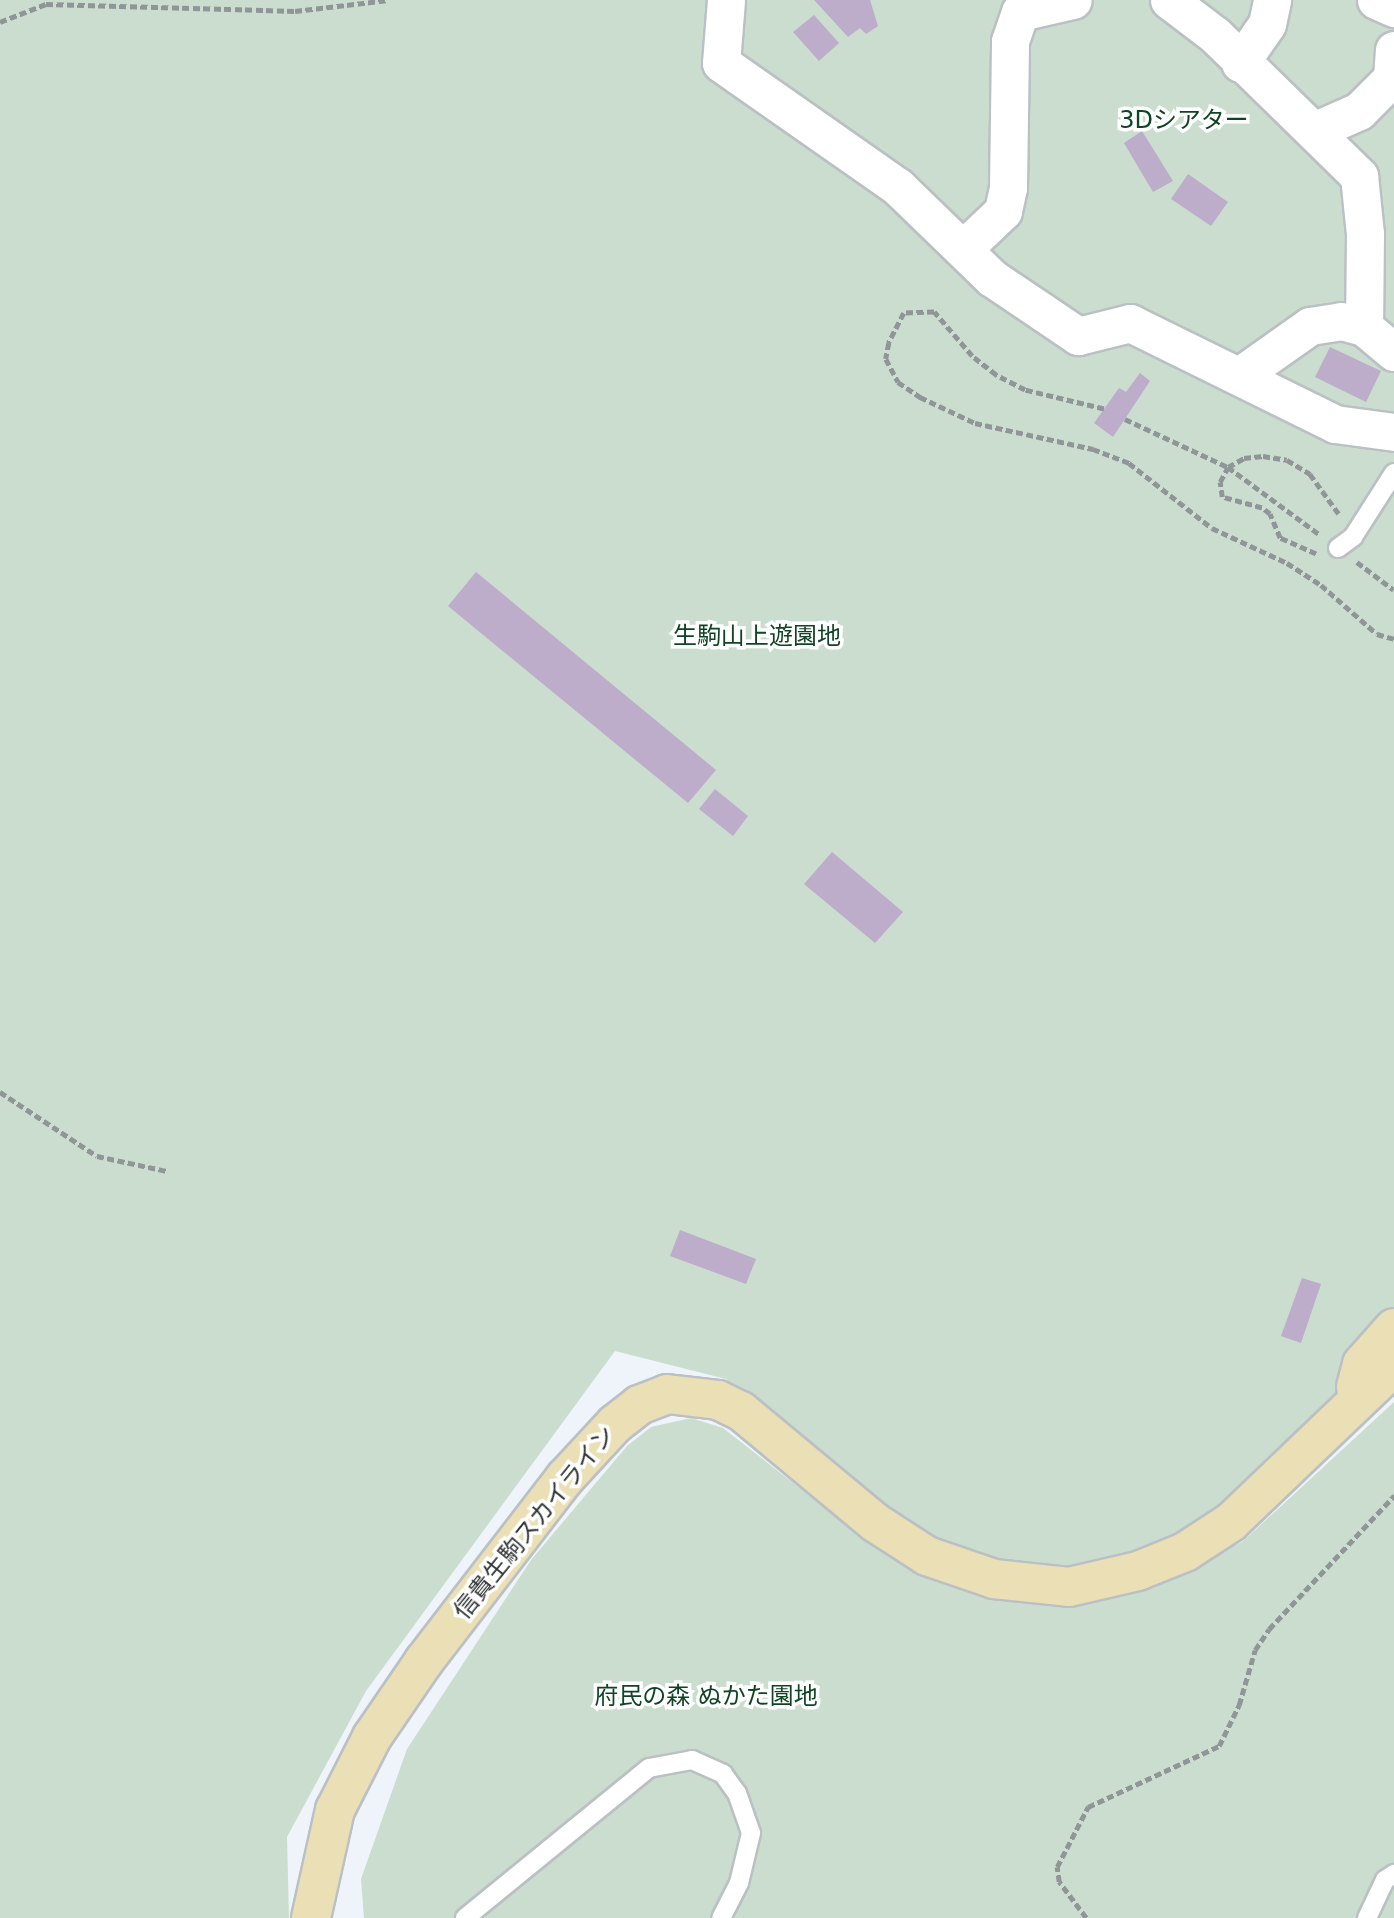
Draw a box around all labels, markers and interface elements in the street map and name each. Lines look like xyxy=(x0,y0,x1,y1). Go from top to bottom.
park label: 3Dシアター xyxy=(1119,107,1249,135)
park label: 生駒山上遊園地 xyxy=(673,623,841,651)
street label: 信貴生駒スカイライン xyxy=(448,1421,622,1625)
park label: 府民の森 ぬかた園地 xyxy=(594,1683,818,1711)

